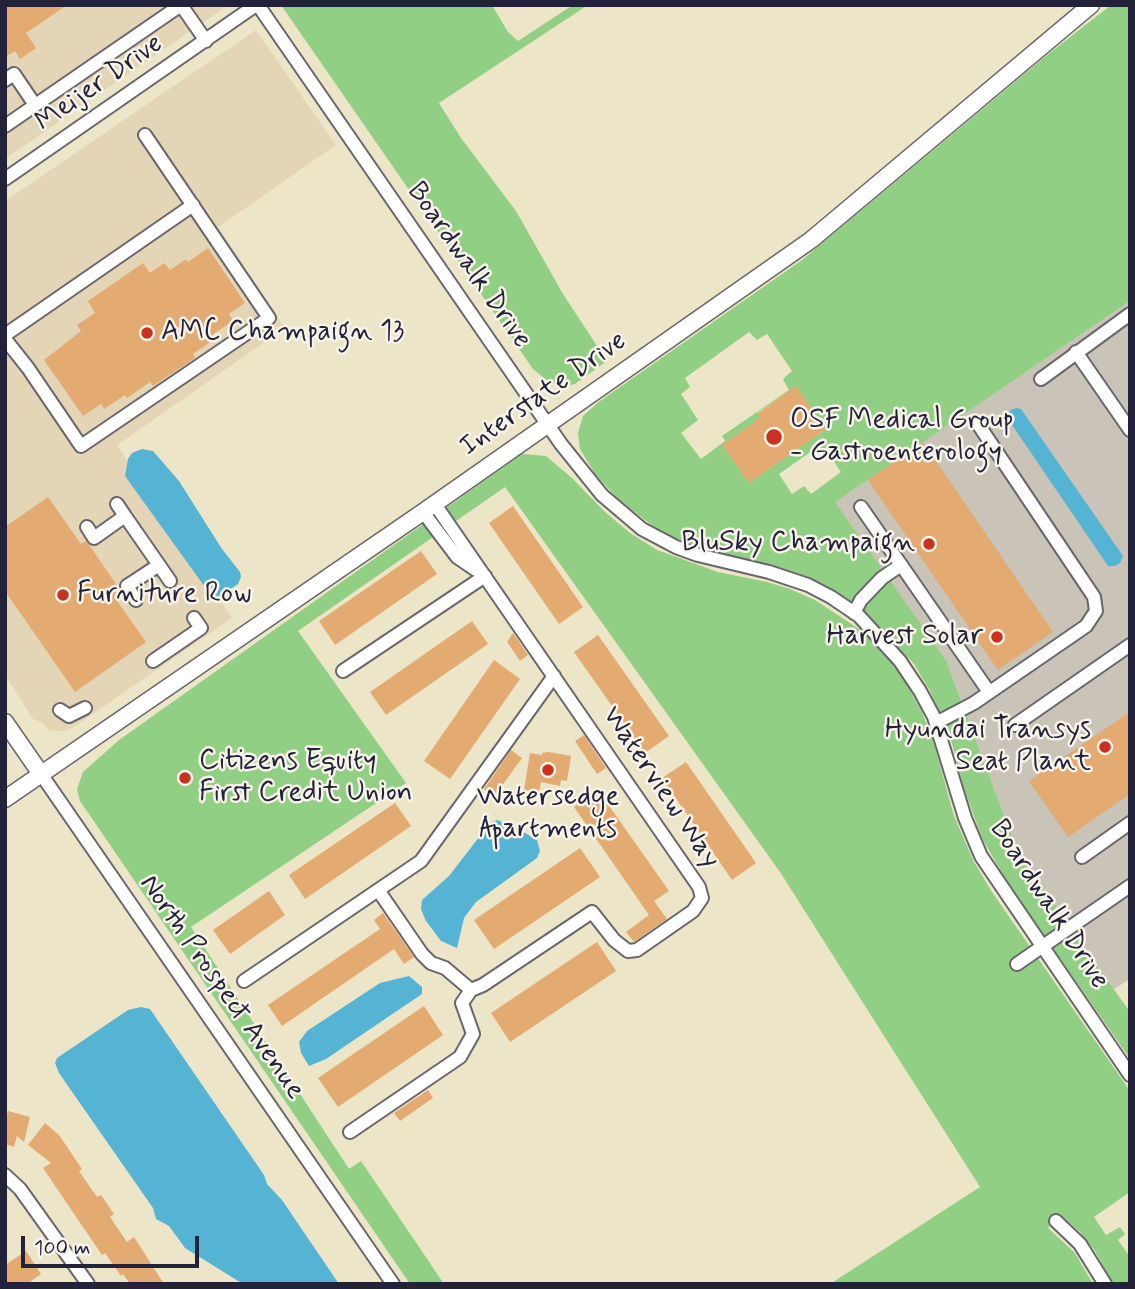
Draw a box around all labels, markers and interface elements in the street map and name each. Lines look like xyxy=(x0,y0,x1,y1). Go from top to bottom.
street label: Meijer Drive xyxy=(30,28,170,140)
street label: Boardwalk Drive xyxy=(398,176,538,356)
place label: AMC Champaign 13 xyxy=(161,316,404,350)
marker: AMC Champaign 13 xyxy=(139,325,155,341)
street label: Interstate Drive xyxy=(454,325,634,465)
place label: OSF Medical Group - Gastroenterology xyxy=(790,404,1014,470)
marker: OSF Medical Group - Gastroenterology xyxy=(764,427,784,447)
place label: BluSky Champaign xyxy=(682,527,915,561)
marker: BluSky Champaign xyxy=(921,536,937,552)
place label: Furniture Row xyxy=(77,578,251,612)
marker: Furniture Row xyxy=(55,587,71,603)
place label: Harvest Solar xyxy=(826,620,983,654)
marker: Harvest Solar xyxy=(989,629,1005,645)
street label: Waterview Way xyxy=(594,701,726,875)
place label: Hyundai Transys Seat Plant xyxy=(885,714,1091,780)
marker: Hyundai Transys Seat Plant xyxy=(1097,739,1113,755)
place label: Citizens Equity First Credit Union xyxy=(199,745,413,811)
marker: Watersedge Apartments xyxy=(540,762,556,778)
marker: Citizens Equity First Credit Union xyxy=(177,770,193,786)
place label: Watersedge Apartments xyxy=(477,781,619,847)
street label: Boardwalk Drive xyxy=(981,814,1115,996)
street label: North Prospect Avenue xyxy=(131,869,311,1107)
scale bar xyxy=(24,1222,203,1266)
text: 100 m xyxy=(34,1234,90,1262)

